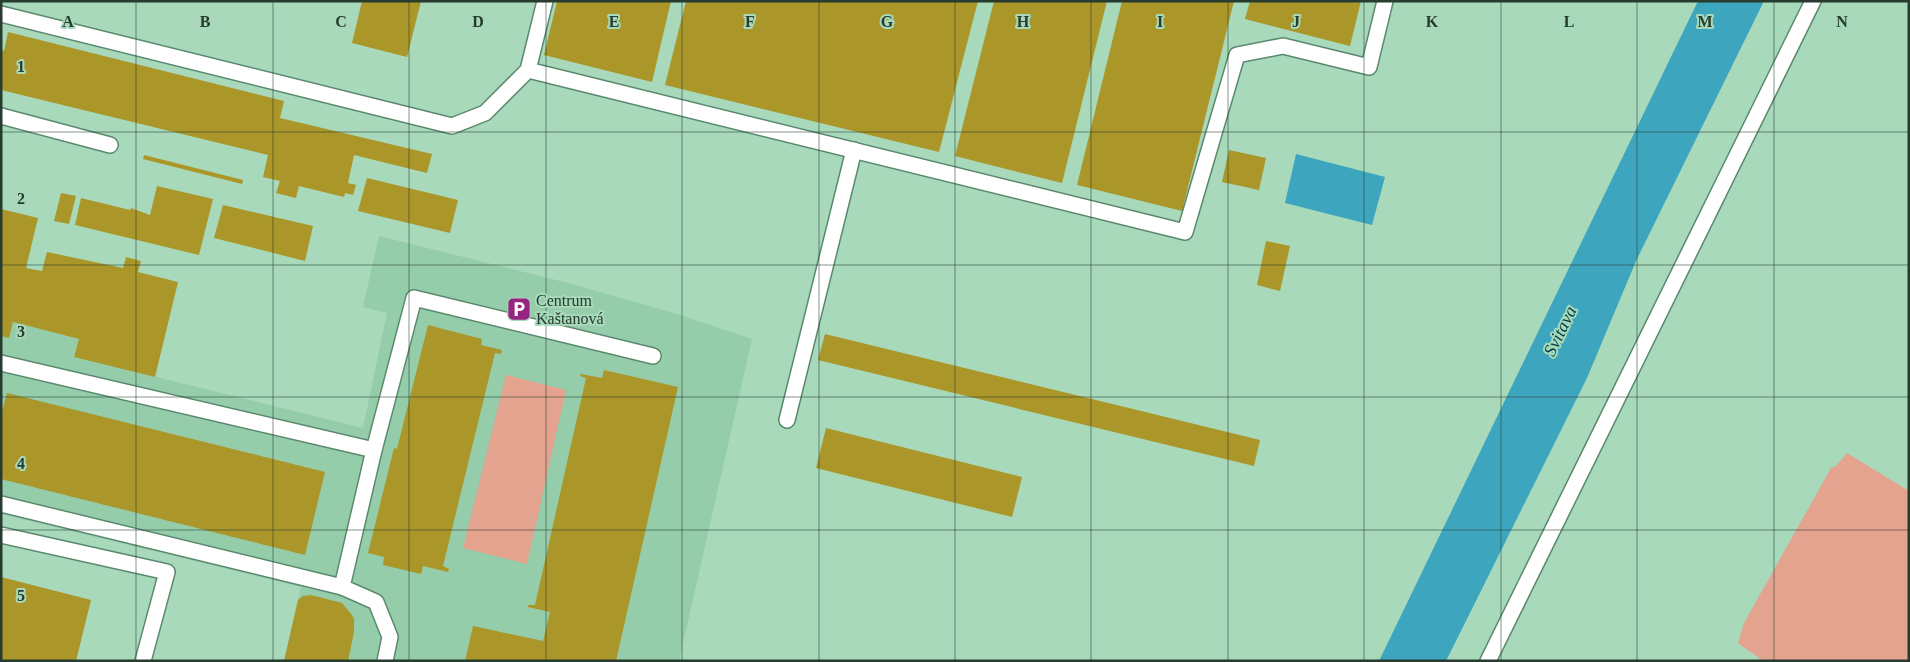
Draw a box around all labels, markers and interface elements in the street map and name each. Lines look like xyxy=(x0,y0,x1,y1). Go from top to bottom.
text: A xyxy=(62,13,74,30)
text: B xyxy=(200,13,211,30)
text: C xyxy=(335,13,347,30)
text: D xyxy=(472,13,484,30)
text: E xyxy=(609,13,619,30)
text: F xyxy=(745,13,755,30)
text: G xyxy=(881,13,894,30)
text: H xyxy=(1017,13,1030,30)
text: I xyxy=(1157,13,1163,30)
text: J xyxy=(1292,13,1300,30)
text: K xyxy=(1426,13,1439,30)
text: L xyxy=(1564,13,1574,30)
text: M xyxy=(1697,13,1713,30)
text: N xyxy=(1836,13,1848,30)
text: 1 xyxy=(17,58,25,75)
text: 2 xyxy=(17,190,25,207)
place label: Centrum Kaštanová xyxy=(536,292,604,327)
parking icon: Centrum Kaštanová xyxy=(506,296,532,322)
water label: Svitava xyxy=(1539,303,1581,359)
text: 3 xyxy=(17,323,25,340)
text: 4 xyxy=(17,455,25,472)
text: 5 xyxy=(17,587,25,604)

